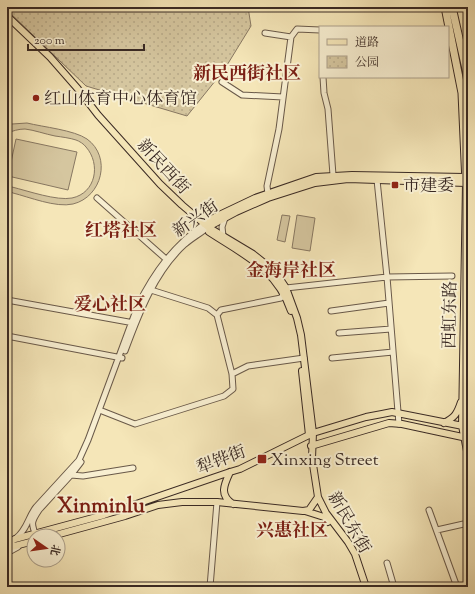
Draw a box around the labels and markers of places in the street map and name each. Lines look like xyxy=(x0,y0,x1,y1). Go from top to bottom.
place label: 红山体育中心体育馆 xyxy=(44,88,197,112)
marker: 红山体育中心体育馆 xyxy=(31,93,41,103)
place label: 市建委 xyxy=(403,175,454,199)
marker: 市建委 xyxy=(390,180,400,190)
place label: Xinxing Street xyxy=(271,449,379,473)
marker: Xinxing Street xyxy=(256,453,268,465)

